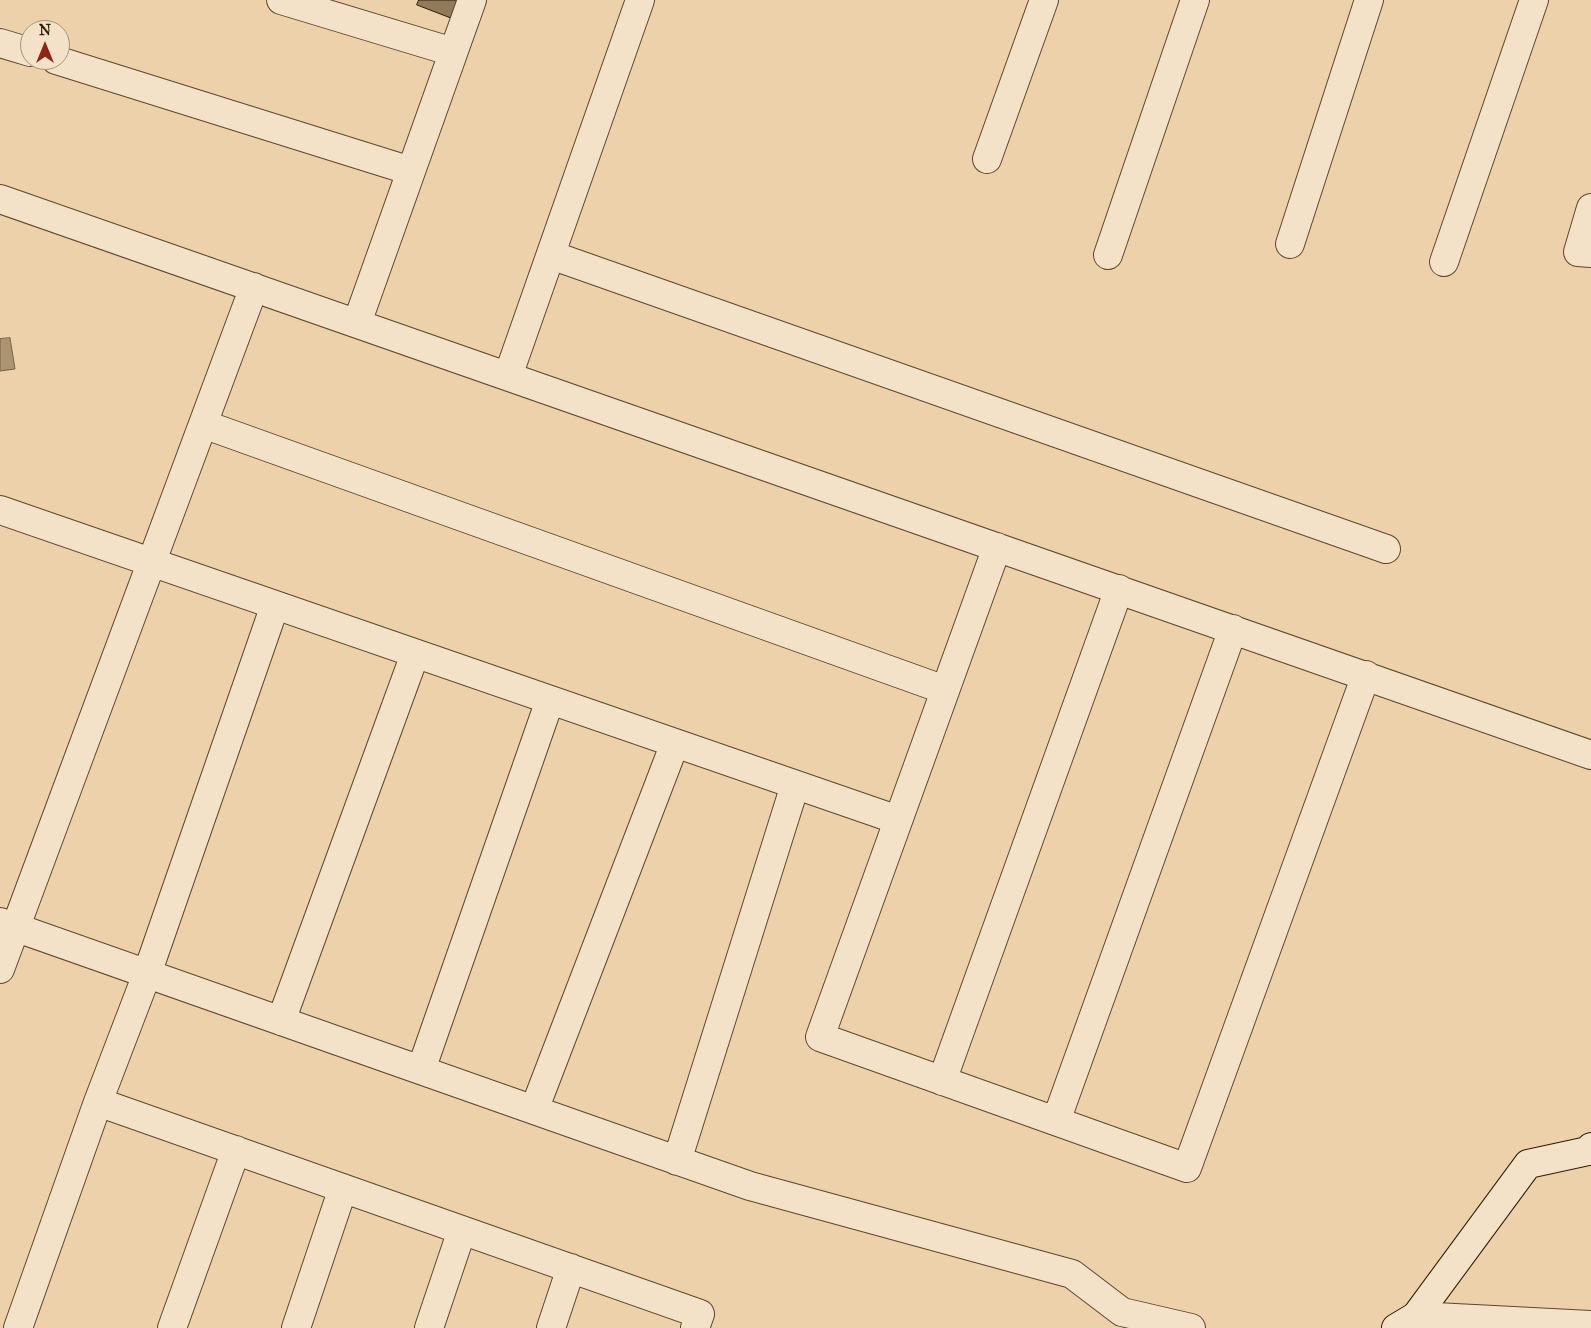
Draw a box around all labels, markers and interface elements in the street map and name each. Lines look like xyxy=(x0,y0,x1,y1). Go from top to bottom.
north arrow xyxy=(20,20,70,70)
text: N xyxy=(39,22,51,39)

